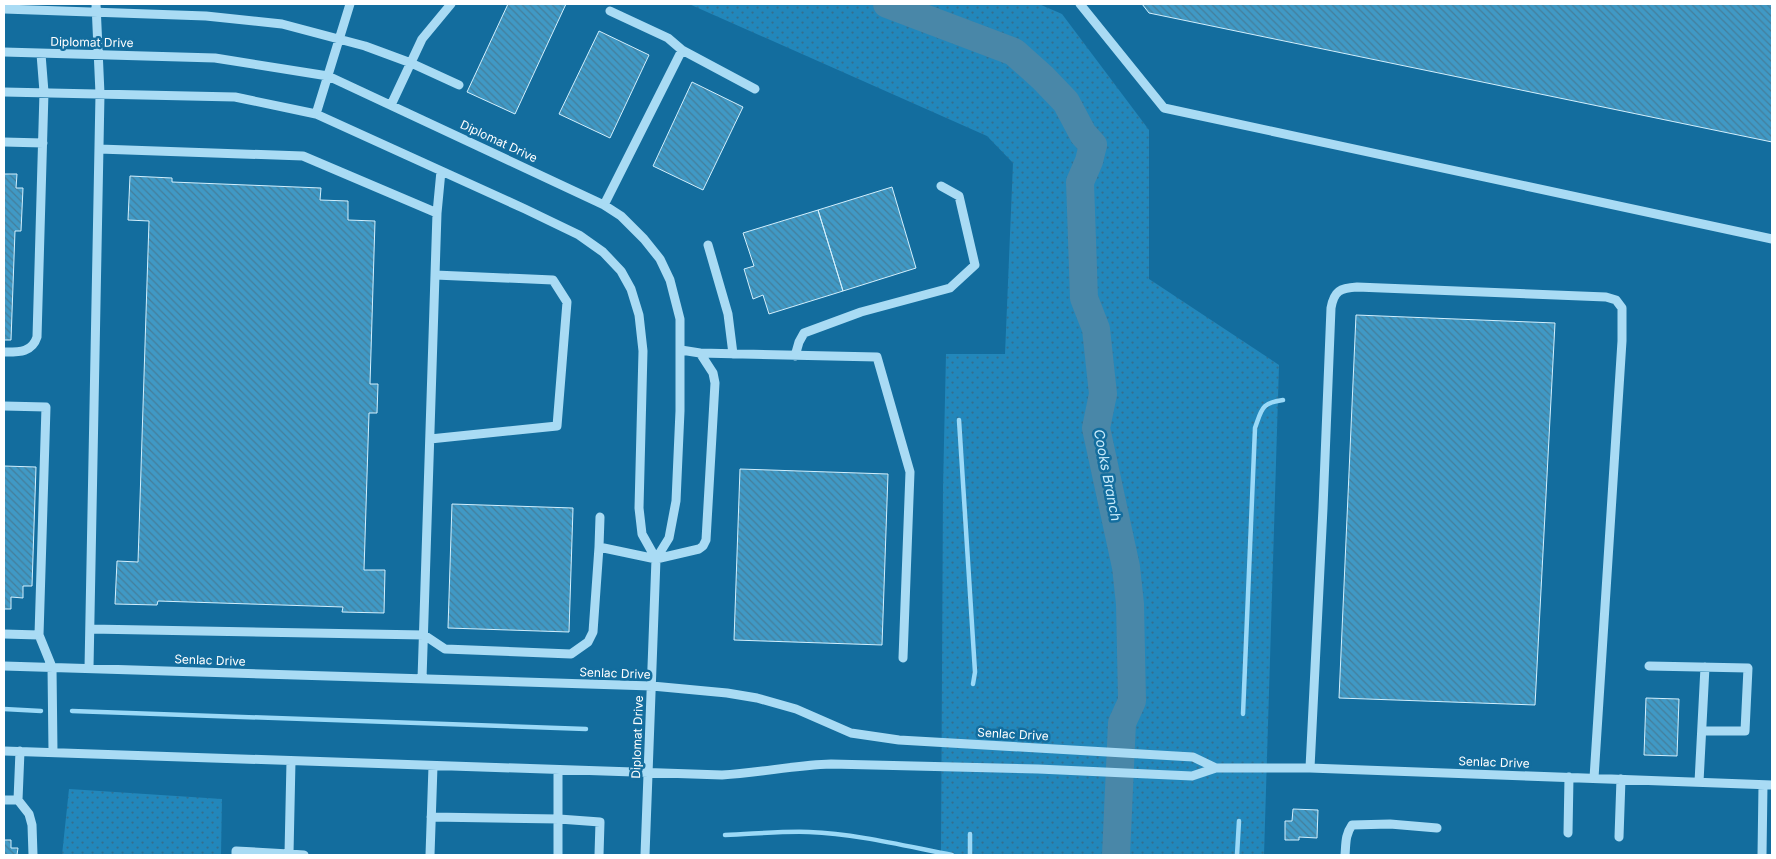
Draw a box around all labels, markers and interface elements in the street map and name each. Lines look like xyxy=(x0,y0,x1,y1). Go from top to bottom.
street label: Diplomat Drive xyxy=(50,34,134,50)
street label: Diplomat Drive xyxy=(458,117,540,165)
water label: Cooks Branch xyxy=(1091,428,1125,522)
street label: Senlac Drive xyxy=(174,651,246,669)
street label: Senlac Drive xyxy=(579,664,651,682)
street label: Diplomat Drive xyxy=(628,695,646,779)
street label: Senlac Drive xyxy=(977,725,1049,743)
street label: Senlac Drive xyxy=(1458,753,1530,771)

